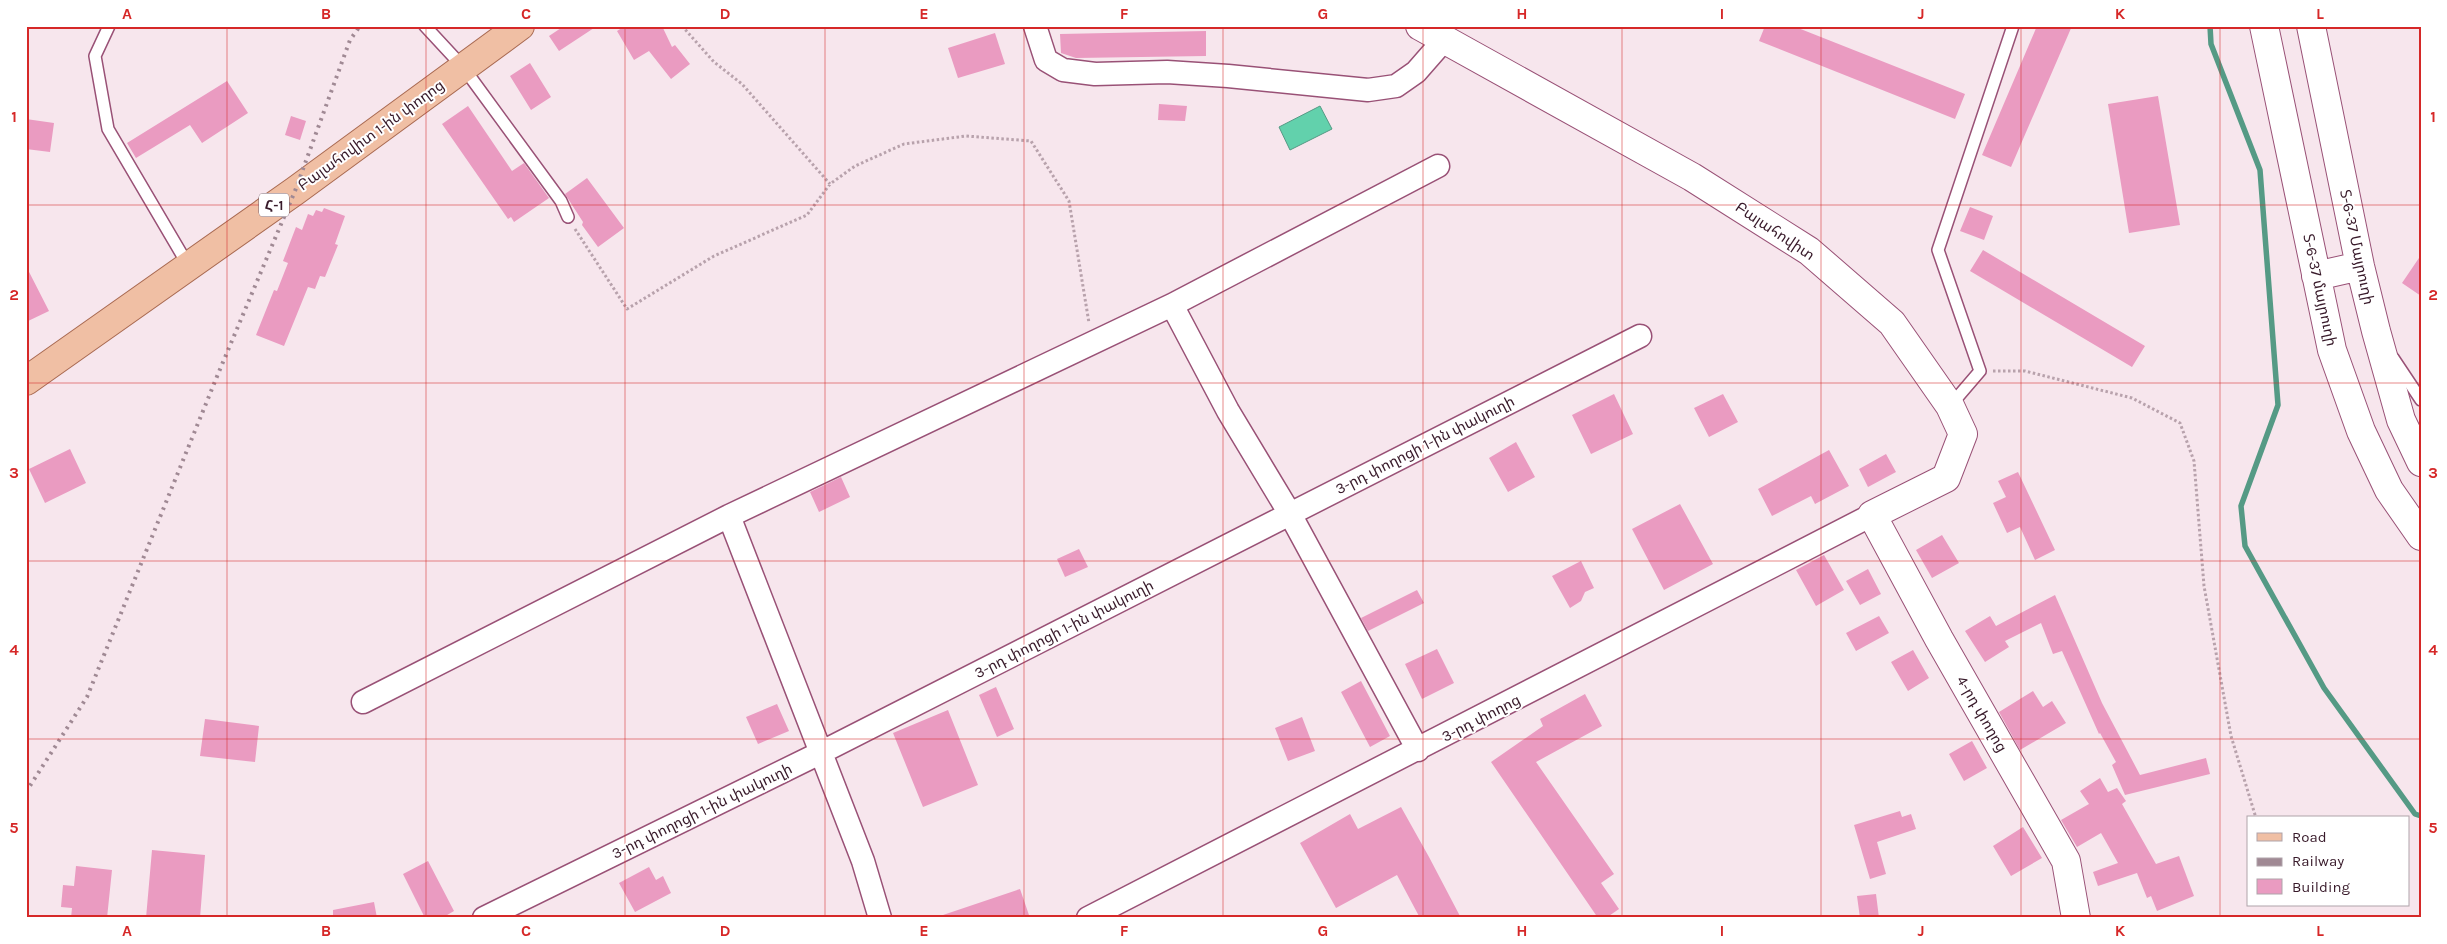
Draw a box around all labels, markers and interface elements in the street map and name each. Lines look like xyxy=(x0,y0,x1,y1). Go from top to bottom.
text: A xyxy=(122,4,132,23)
text: B xyxy=(321,4,331,23)
text: C xyxy=(521,4,531,23)
text: D xyxy=(720,4,731,23)
text: E xyxy=(919,4,929,23)
text: F xyxy=(1120,4,1129,23)
text: G xyxy=(1318,4,1328,23)
text: H xyxy=(1516,4,1528,23)
text: I xyxy=(1720,4,1724,23)
text: J xyxy=(1917,4,1925,23)
text: K xyxy=(2115,4,2126,23)
text: L xyxy=(2316,4,2324,23)
street label: Բալահովիտ 1-ին փողոց xyxy=(294,76,448,194)
text: 1 xyxy=(11,107,17,126)
text: 1 xyxy=(2430,107,2436,126)
street label: Տ-6-37 Մայրուղի xyxy=(2336,188,2378,306)
road number: Հ-1 xyxy=(259,194,289,216)
street label: Բալահովիտ xyxy=(1732,198,1818,264)
street label: Տ-6-37 մայրուղի xyxy=(2299,232,2341,348)
text: 2 xyxy=(9,285,19,304)
text: 2 xyxy=(2428,285,2438,304)
street label: 3-րդ փողոցի 1-ին փակուղի xyxy=(1332,392,1518,498)
text: 3 xyxy=(9,463,19,482)
text: 3 xyxy=(2428,463,2438,482)
street label: 3-րդ փողոցի 1-ին փակուղի xyxy=(971,576,1157,682)
text: 4 xyxy=(9,640,19,659)
text: 4 xyxy=(2428,640,2438,659)
street label: 4-րդ փողոց xyxy=(1953,673,2011,755)
street label: 3-րդ փողոց xyxy=(1439,691,1523,745)
street label: 3-րդ փողոցի 1-ին փակուղի xyxy=(609,759,795,863)
legend xyxy=(2247,816,2410,906)
text: 5 xyxy=(9,818,19,837)
text: 5 xyxy=(2428,818,2438,837)
text: Road xyxy=(2292,828,2327,846)
text: Railway xyxy=(2292,852,2344,870)
text: Building xyxy=(2292,878,2350,896)
text: A xyxy=(122,921,132,940)
text: B xyxy=(321,921,331,940)
text: C xyxy=(521,921,531,940)
text: D xyxy=(720,921,731,940)
text: E xyxy=(919,921,929,940)
text: F xyxy=(1120,921,1129,940)
text: G xyxy=(1318,921,1328,940)
text: H xyxy=(1516,921,1528,940)
text: I xyxy=(1720,921,1724,940)
text: J xyxy=(1917,921,1925,940)
text: K xyxy=(2115,921,2126,940)
text: L xyxy=(2316,921,2324,940)

